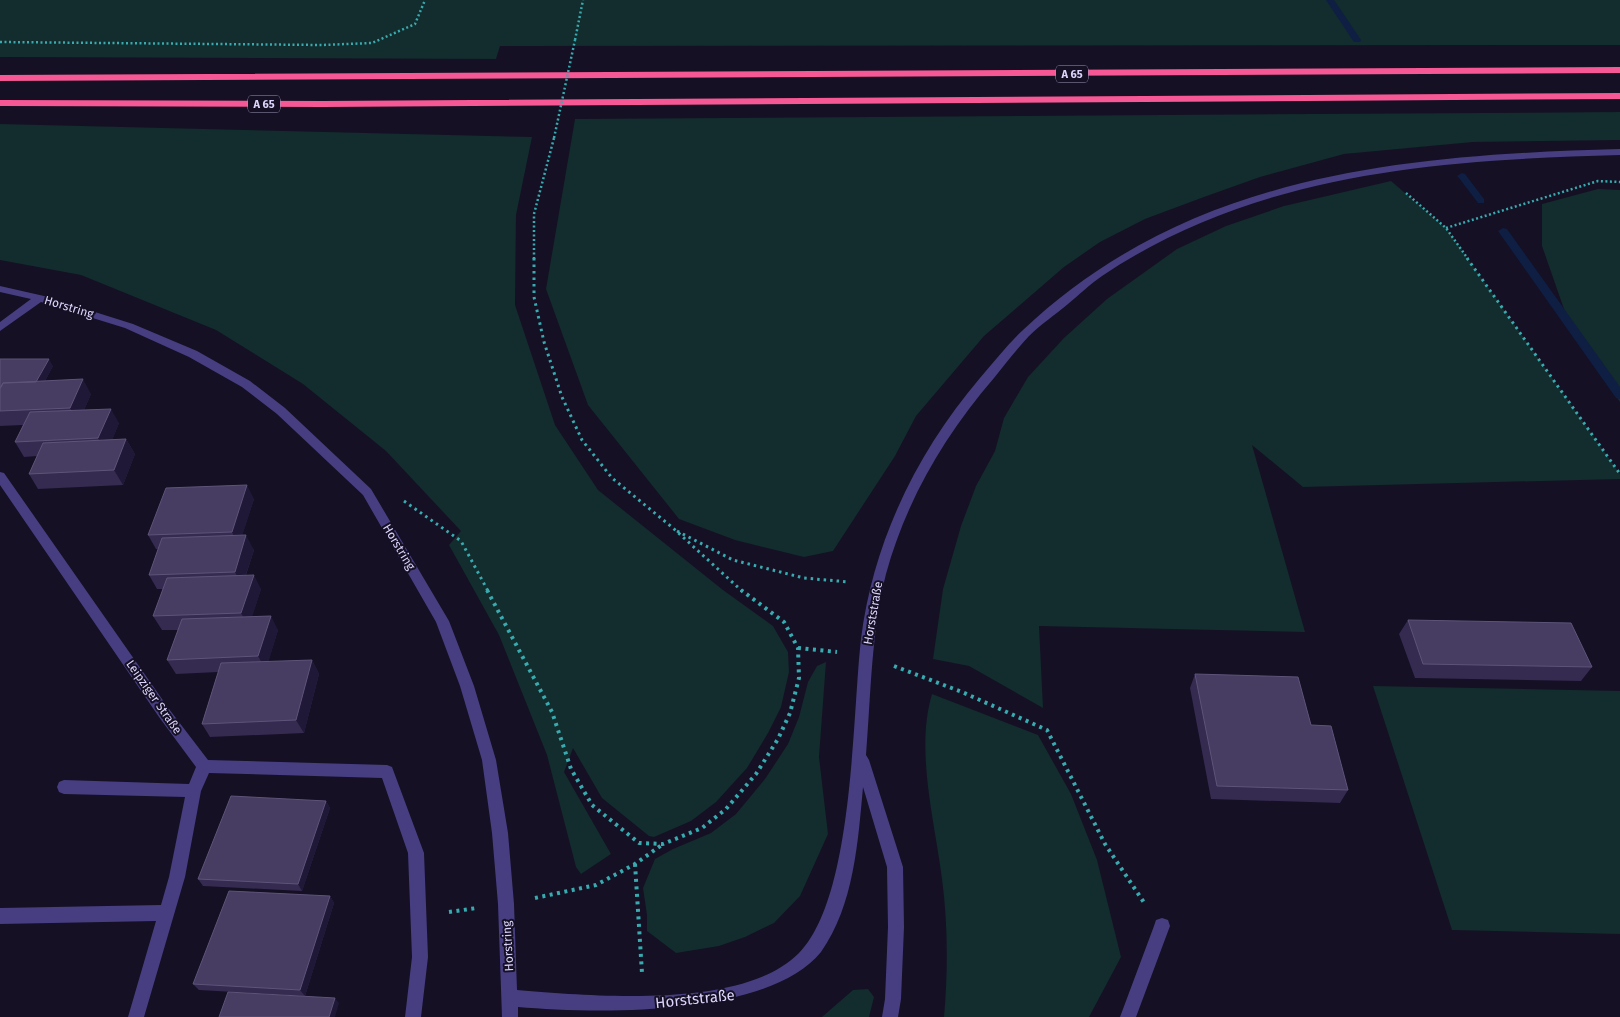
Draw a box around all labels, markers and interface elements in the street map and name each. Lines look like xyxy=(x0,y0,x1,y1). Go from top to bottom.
road number: A 65 xyxy=(1056,66,1088,82)
road number: A 65 xyxy=(248,96,280,112)
street label: Horstring xyxy=(43,293,96,321)
street label: Horstring xyxy=(380,522,418,573)
street label: Horststraße xyxy=(861,580,885,646)
street label: Leipziger Straße xyxy=(123,657,185,737)
street label: Horstring xyxy=(500,919,516,972)
street label: Horststraße xyxy=(654,986,736,1012)

